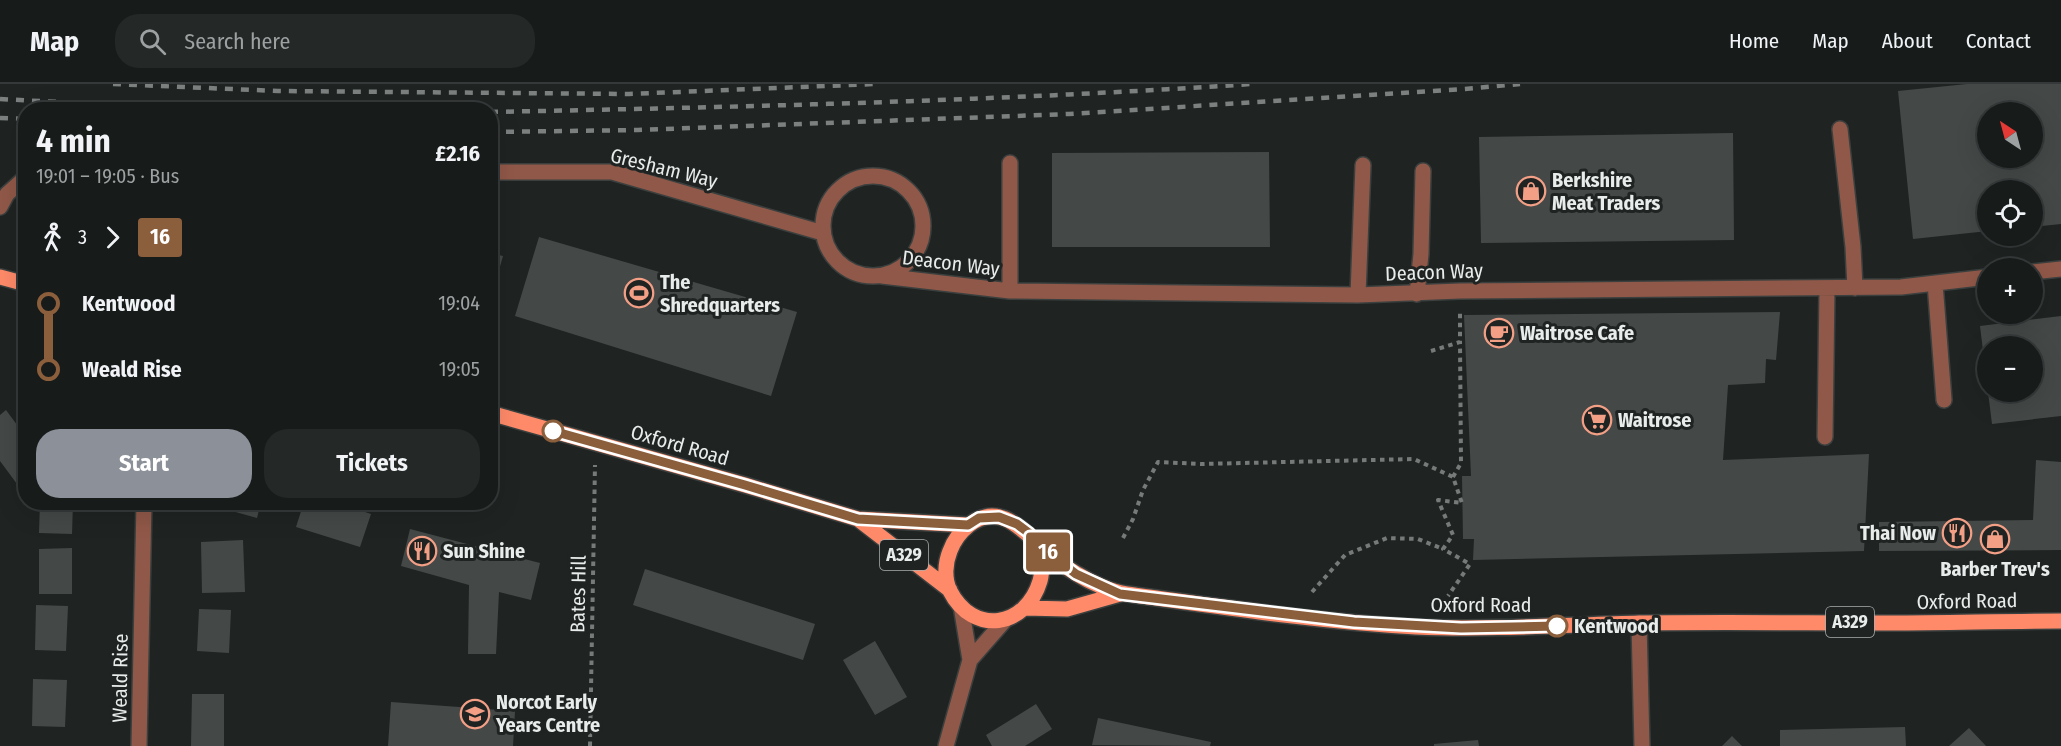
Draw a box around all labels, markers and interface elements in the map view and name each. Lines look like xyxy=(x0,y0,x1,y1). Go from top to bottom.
search box xyxy=(115,14,535,68)
text: Map xyxy=(30,25,79,58)
icon: search xyxy=(136,25,169,58)
text: Search here xyxy=(184,28,290,55)
text: Home xyxy=(1729,28,1779,54)
text: Map xyxy=(1812,28,1849,54)
text: About xyxy=(1882,28,1933,54)
text: Contact xyxy=(1966,28,2031,54)
north arrow xyxy=(1977,102,2043,168)
map controls xyxy=(1977,102,2043,402)
text: 4 min xyxy=(36,121,111,161)
text: £2.16 xyxy=(435,140,480,167)
street label: Gresham Way xyxy=(608,143,720,193)
text: 19:01 – 19:05 · Bus xyxy=(36,164,179,188)
place label: Berkshire Meat Traders xyxy=(1552,168,1661,215)
shop icon: Berkshire Meat Traders xyxy=(1515,175,1547,207)
button: locate xyxy=(1977,180,2043,246)
icon: walk xyxy=(36,221,69,254)
icon: forward xyxy=(96,221,129,254)
text: 16 xyxy=(150,224,170,250)
text: 3 xyxy=(78,225,87,249)
street label: Deacon Way xyxy=(901,245,1001,281)
street label: Deacon Way xyxy=(1385,258,1483,286)
button: + xyxy=(1977,258,2043,324)
place label: The Shredquarters xyxy=(660,270,780,317)
sports icon: The Shredquarters xyxy=(623,277,655,309)
text: Kentwood xyxy=(82,290,175,317)
text: 19:04 xyxy=(438,291,480,315)
cafe icon: Waitrose Cafe xyxy=(1483,317,1515,349)
place label: Waitrose Cafe xyxy=(1520,321,1634,345)
button: − xyxy=(1977,336,2043,402)
text: Weald Rise xyxy=(82,356,182,383)
text: 19:05 xyxy=(439,357,480,381)
supermarket icon: Waitrose xyxy=(1581,404,1613,436)
place label: Waitrose xyxy=(1618,408,1691,432)
unlabelled marker xyxy=(542,420,564,442)
street label: Oxford Road xyxy=(628,420,732,470)
button: Start xyxy=(36,429,252,498)
button: Tickets xyxy=(264,429,480,498)
restaurant icon: Thai Now xyxy=(1941,517,1973,549)
place label: Thai Now xyxy=(1860,521,1936,545)
shop icon: Barber Trev's xyxy=(1979,523,2011,555)
line badge: 16 xyxy=(1021,532,1075,572)
restaurant icon: Sun Shine xyxy=(406,535,438,567)
place label: Sun Shine xyxy=(443,539,525,563)
text: 16 xyxy=(1038,539,1058,565)
road number: A329 xyxy=(880,540,928,570)
street label: Bates Hill xyxy=(565,555,591,633)
place label: Barber Trev's xyxy=(1940,557,2050,581)
street label: Oxford Road xyxy=(1916,588,2018,614)
street label: Oxford Road xyxy=(1431,593,1531,617)
road number: A329 xyxy=(1826,607,1874,637)
place label: Kentwood xyxy=(1574,614,1659,638)
marker: Kentwood xyxy=(1546,615,1568,637)
street label: Weald Rise xyxy=(107,633,133,723)
place label: Norcot Early Years Centre xyxy=(495,690,600,737)
school or university icon: Norcot Early Years Centre xyxy=(459,698,491,730)

